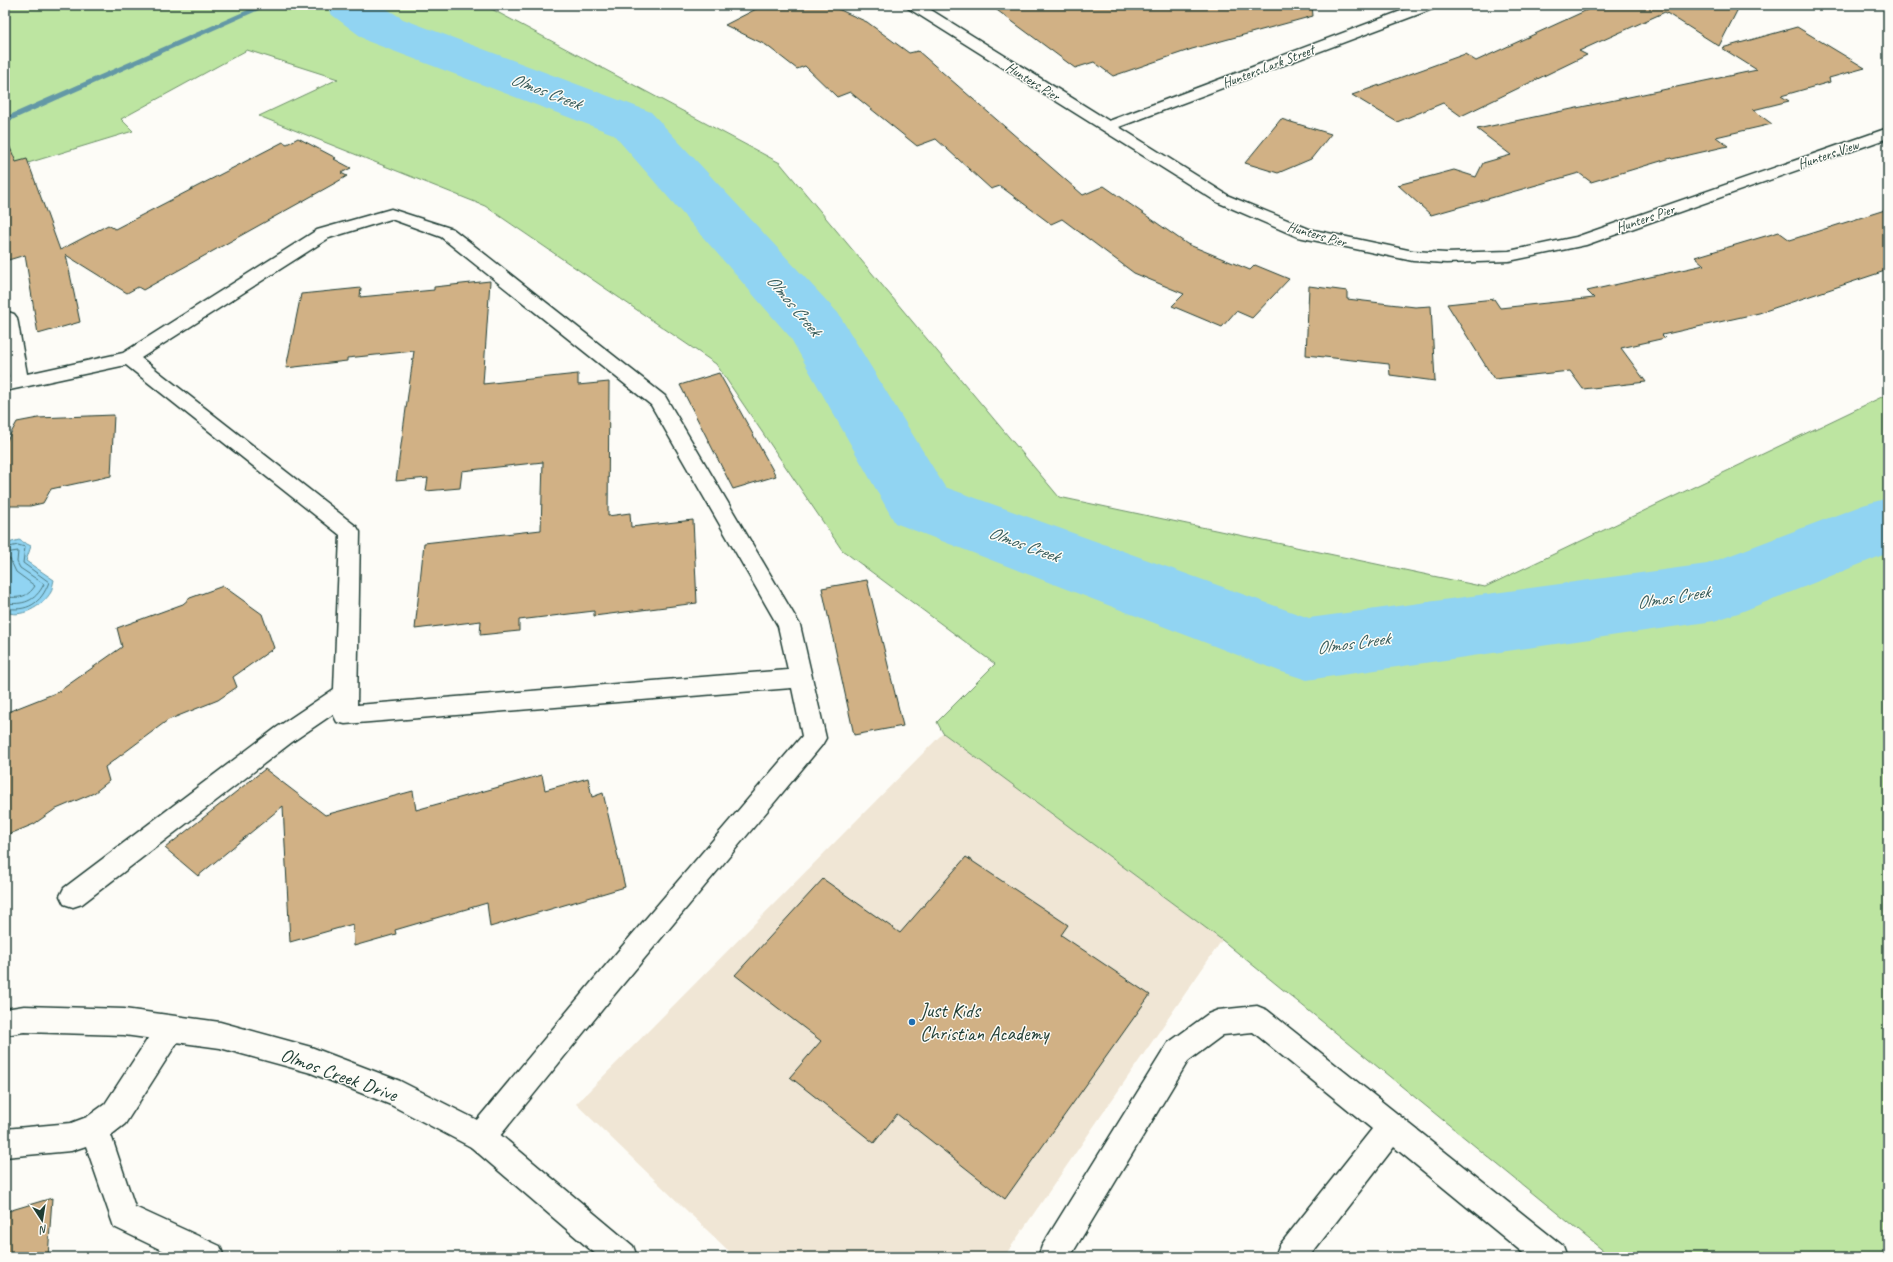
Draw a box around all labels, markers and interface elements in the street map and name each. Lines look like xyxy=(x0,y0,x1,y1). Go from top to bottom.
street label: Hunters Lark Street xyxy=(1220,40,1319,92)
street label: Hunters Pier xyxy=(1003,58,1064,105)
water label: Olmos Creek xyxy=(508,68,587,116)
street label: Hunters View xyxy=(1796,136,1862,173)
street label: Hunters Pier xyxy=(1614,200,1677,236)
street label: Hunters Pier xyxy=(1285,218,1349,251)
water label: Olmos Creek xyxy=(762,270,828,343)
water label: Olmos Creek xyxy=(986,521,1065,568)
water label: Olmos Creek xyxy=(1635,580,1714,614)
water label: Olmos Creek xyxy=(1315,627,1394,659)
place label: Just Kids Christian Academy xyxy=(919,998,1051,1046)
marker: Just Kids Christian Academy xyxy=(907,1017,917,1027)
street label: Olmos Creek Drive xyxy=(277,1042,402,1108)
north arrow xyxy=(22,1200,62,1240)
text: N xyxy=(37,1222,49,1238)

